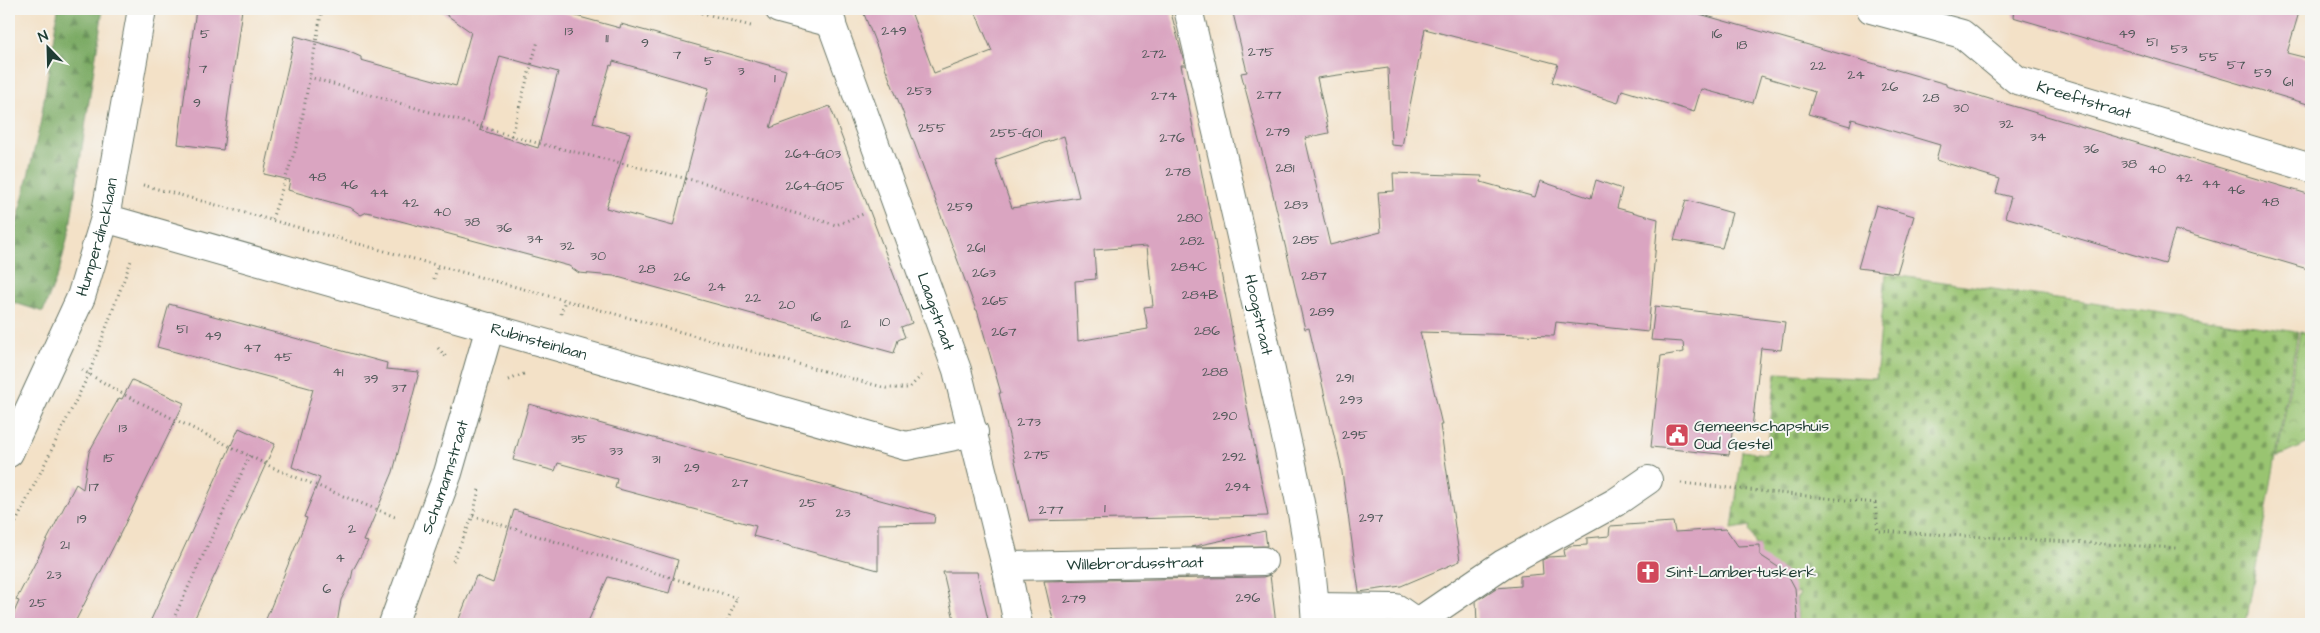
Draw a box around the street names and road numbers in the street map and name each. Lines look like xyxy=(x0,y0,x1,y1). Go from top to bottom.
street label: Kreeftstraat xyxy=(2034,75,2135,125)
street label: Humperdincklaan xyxy=(71,176,123,299)
street label: Laagstraat xyxy=(912,270,960,354)
street label: Hoogstraat xyxy=(1239,272,1278,358)
street label: Rubinsteinlaan xyxy=(488,317,590,366)
street label: Schumannstraat xyxy=(416,417,474,537)
street label: Willebrordusstraat xyxy=(1066,551,1204,576)

